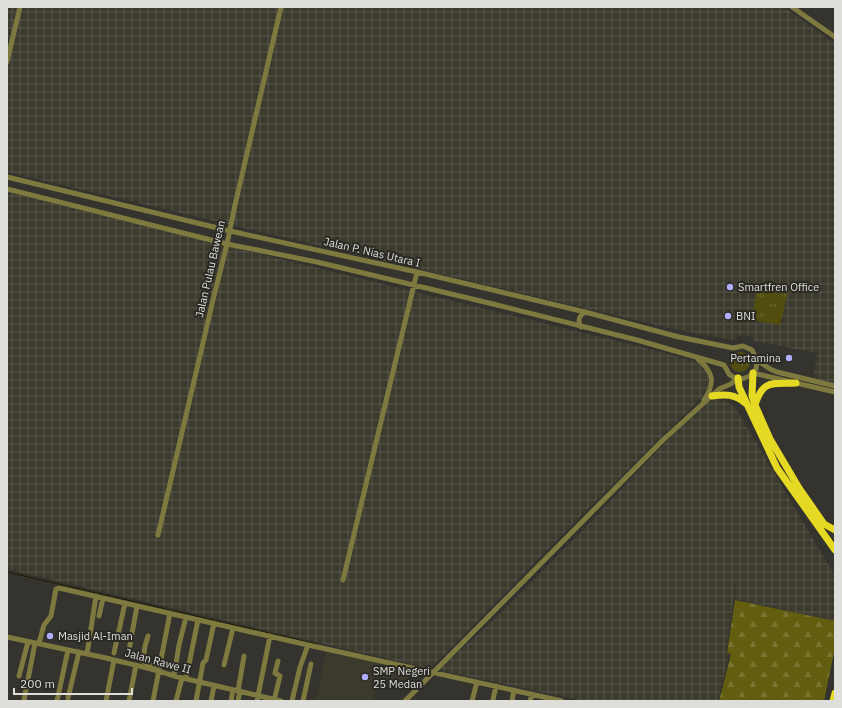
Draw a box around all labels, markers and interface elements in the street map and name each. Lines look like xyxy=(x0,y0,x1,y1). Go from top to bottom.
street label: Jalan Pulau Bawean xyxy=(192,219,228,319)
street label: Jalan P. Nias Utara I xyxy=(322,234,422,270)
place label: Smartfren Office xyxy=(738,280,819,294)
marker: Smartfren Office xyxy=(725,282,735,292)
place label: BNI xyxy=(736,309,755,323)
marker: BNI xyxy=(723,311,733,321)
place label: Pertamina xyxy=(730,351,781,365)
marker: Pertamina xyxy=(784,353,794,363)
place label: Masjid Al-Iman xyxy=(58,629,133,643)
marker: Masjid Al-Iman xyxy=(45,631,55,641)
street label: Jalan Rawe II xyxy=(123,645,193,677)
place label: SMP Negeri 25 Medan xyxy=(373,664,430,691)
scale bar xyxy=(14,670,132,696)
marker: SMP Negeri 25 Medan xyxy=(360,672,370,682)
text: 200 m xyxy=(20,676,55,691)

